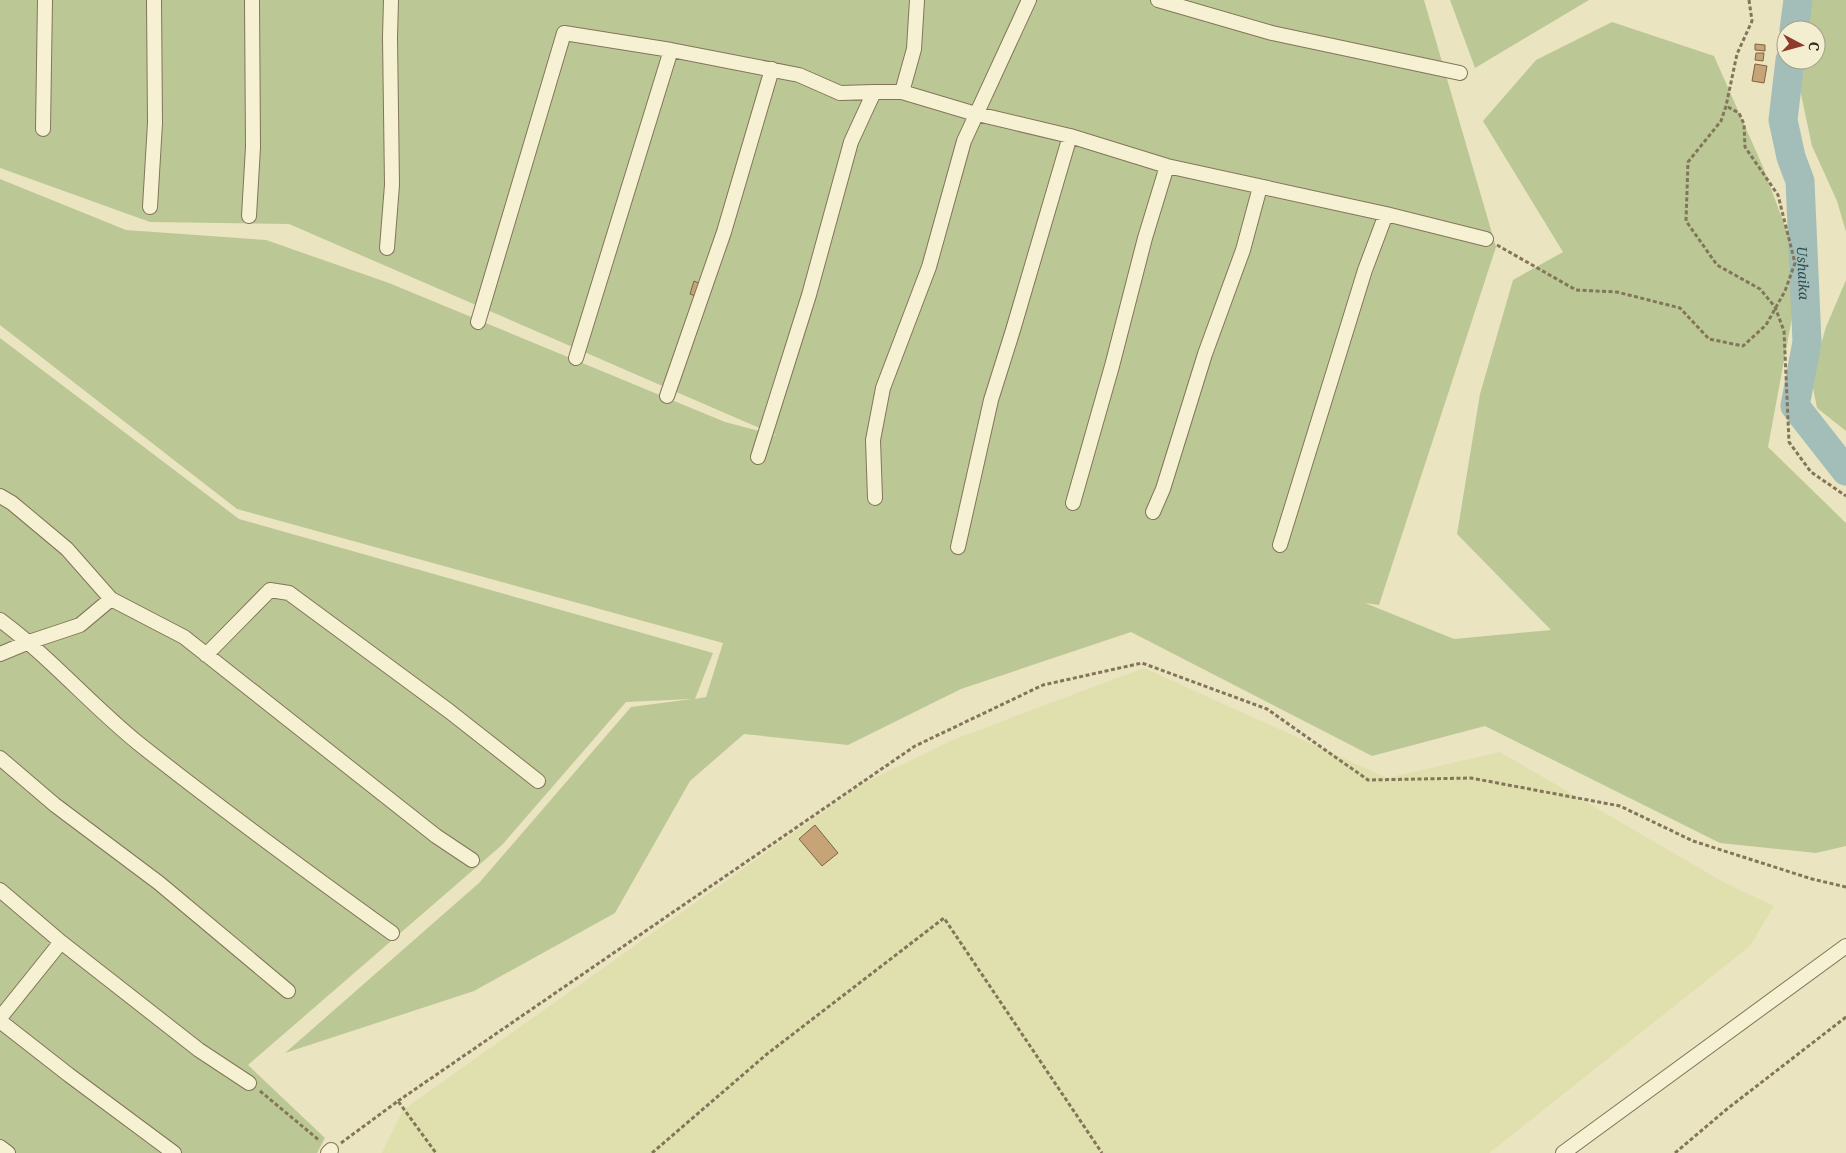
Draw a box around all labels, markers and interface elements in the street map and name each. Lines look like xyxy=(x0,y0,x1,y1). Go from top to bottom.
north arrow xyxy=(1776,20,1826,70)
text: С xyxy=(1804,41,1824,52)
water label: Ushaika xyxy=(1793,246,1815,301)

